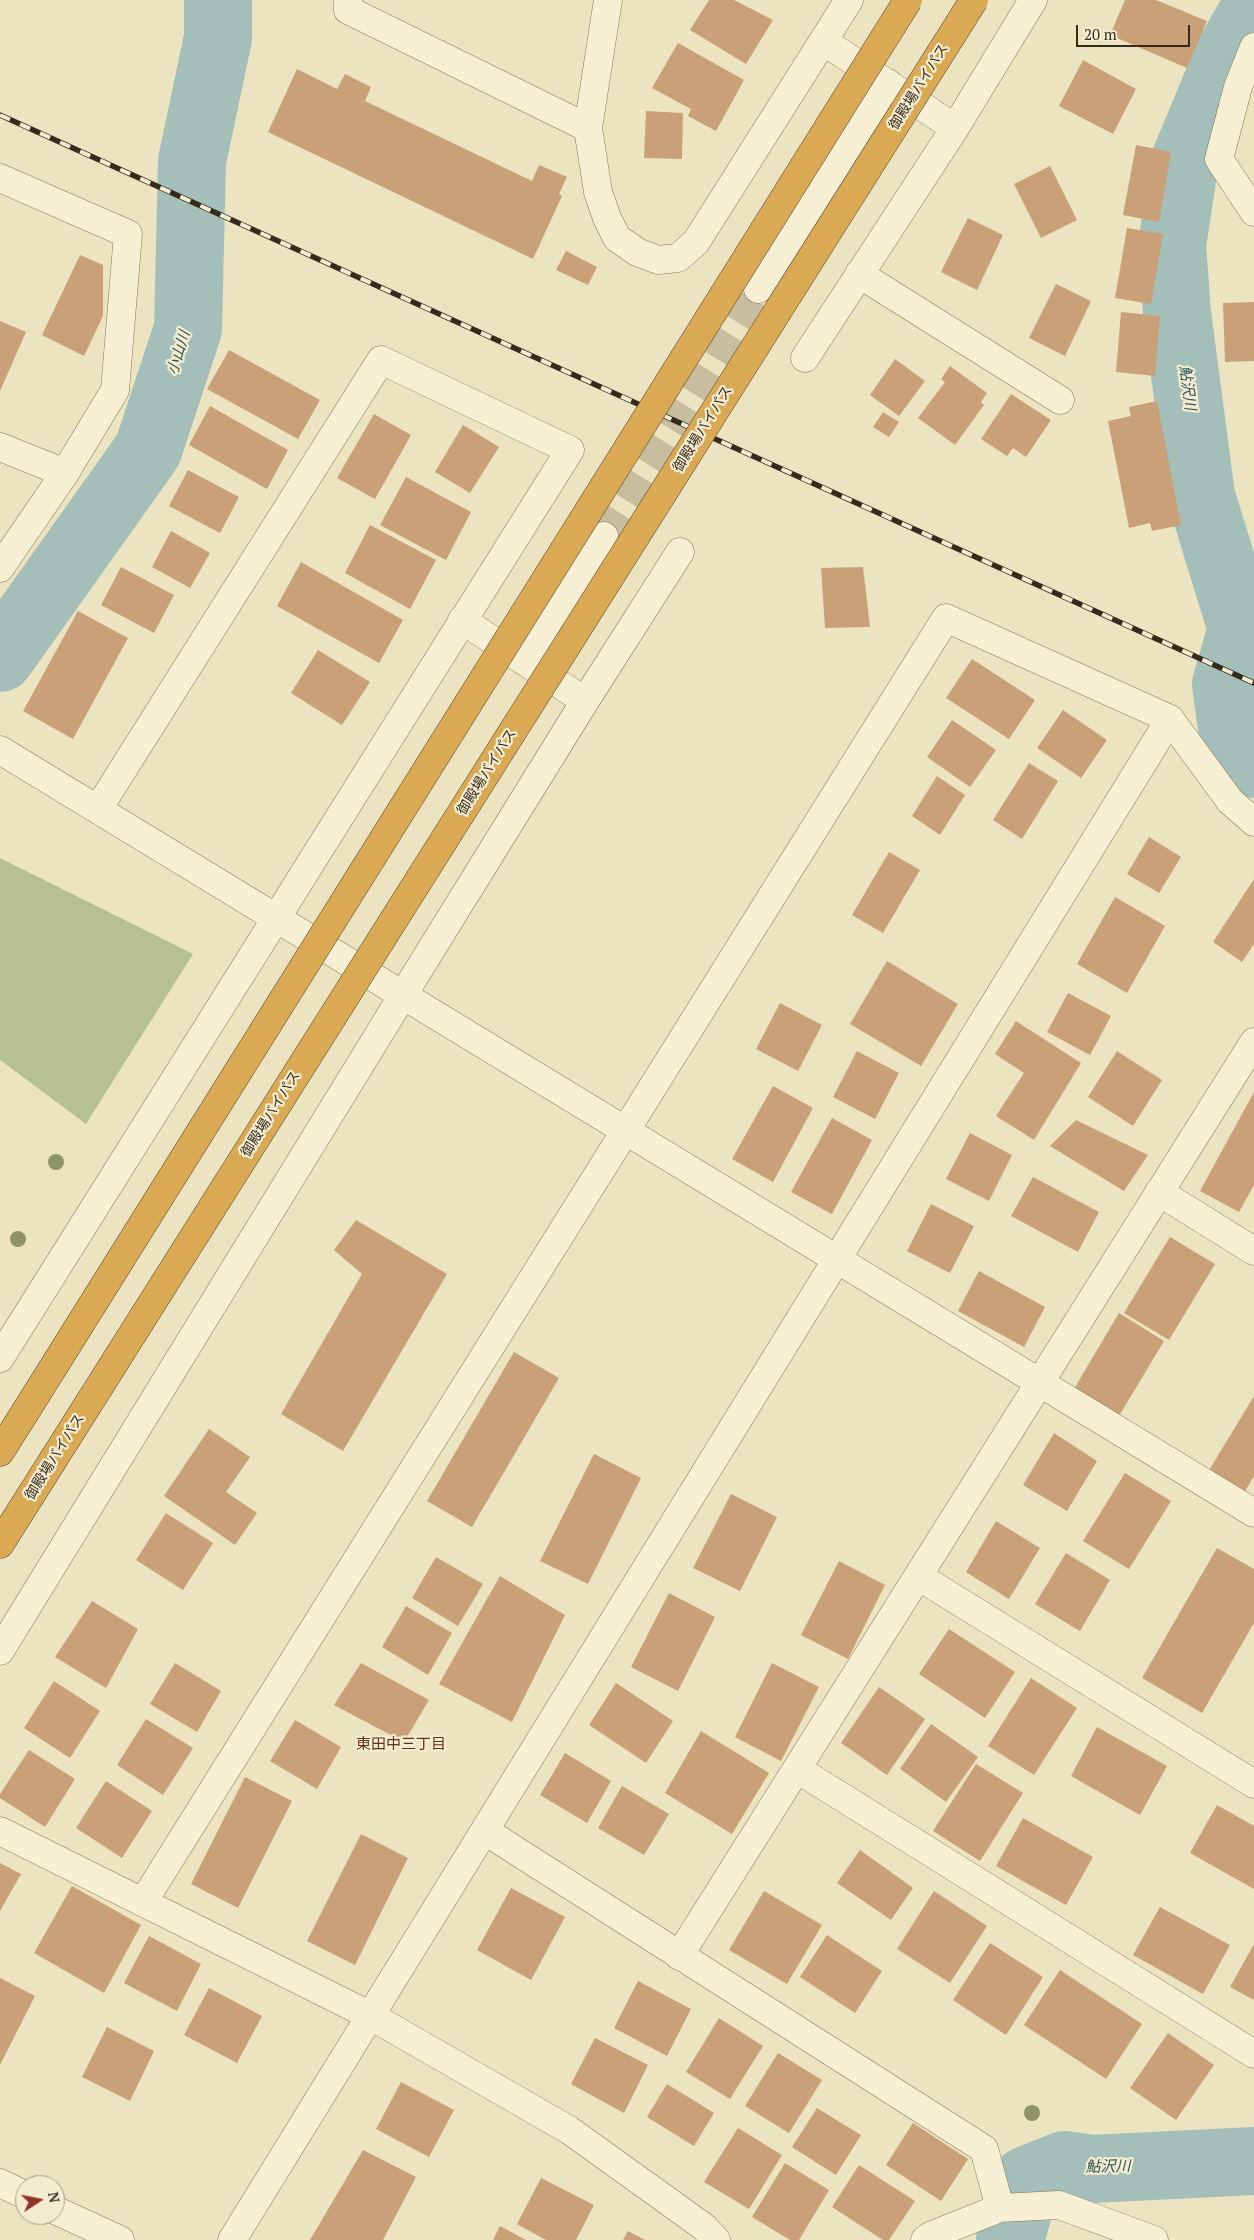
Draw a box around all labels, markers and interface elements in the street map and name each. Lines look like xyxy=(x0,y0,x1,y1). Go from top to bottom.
scale bar xyxy=(1079,15,1193,47)
text: 20 m xyxy=(1084,24,1117,44)
street label: 御殿場バイパス xyxy=(886,41,952,133)
water label: 小山川 xyxy=(164,329,194,377)
water label: 鮎沢川 xyxy=(1175,364,1199,412)
street label: 御殿場バイパス xyxy=(670,383,736,475)
street label: 御殿場バイパス xyxy=(454,726,520,818)
street label: 御殿場バイパス xyxy=(238,1068,304,1160)
street label: 御殿場バイパス xyxy=(22,1411,88,1503)
district label: 東田中三丁目 xyxy=(356,1736,446,1754)
water label: 鮎沢川 xyxy=(1085,2158,1131,2176)
north arrow xyxy=(15,2175,65,2225)
text: N xyxy=(44,2190,65,2204)

